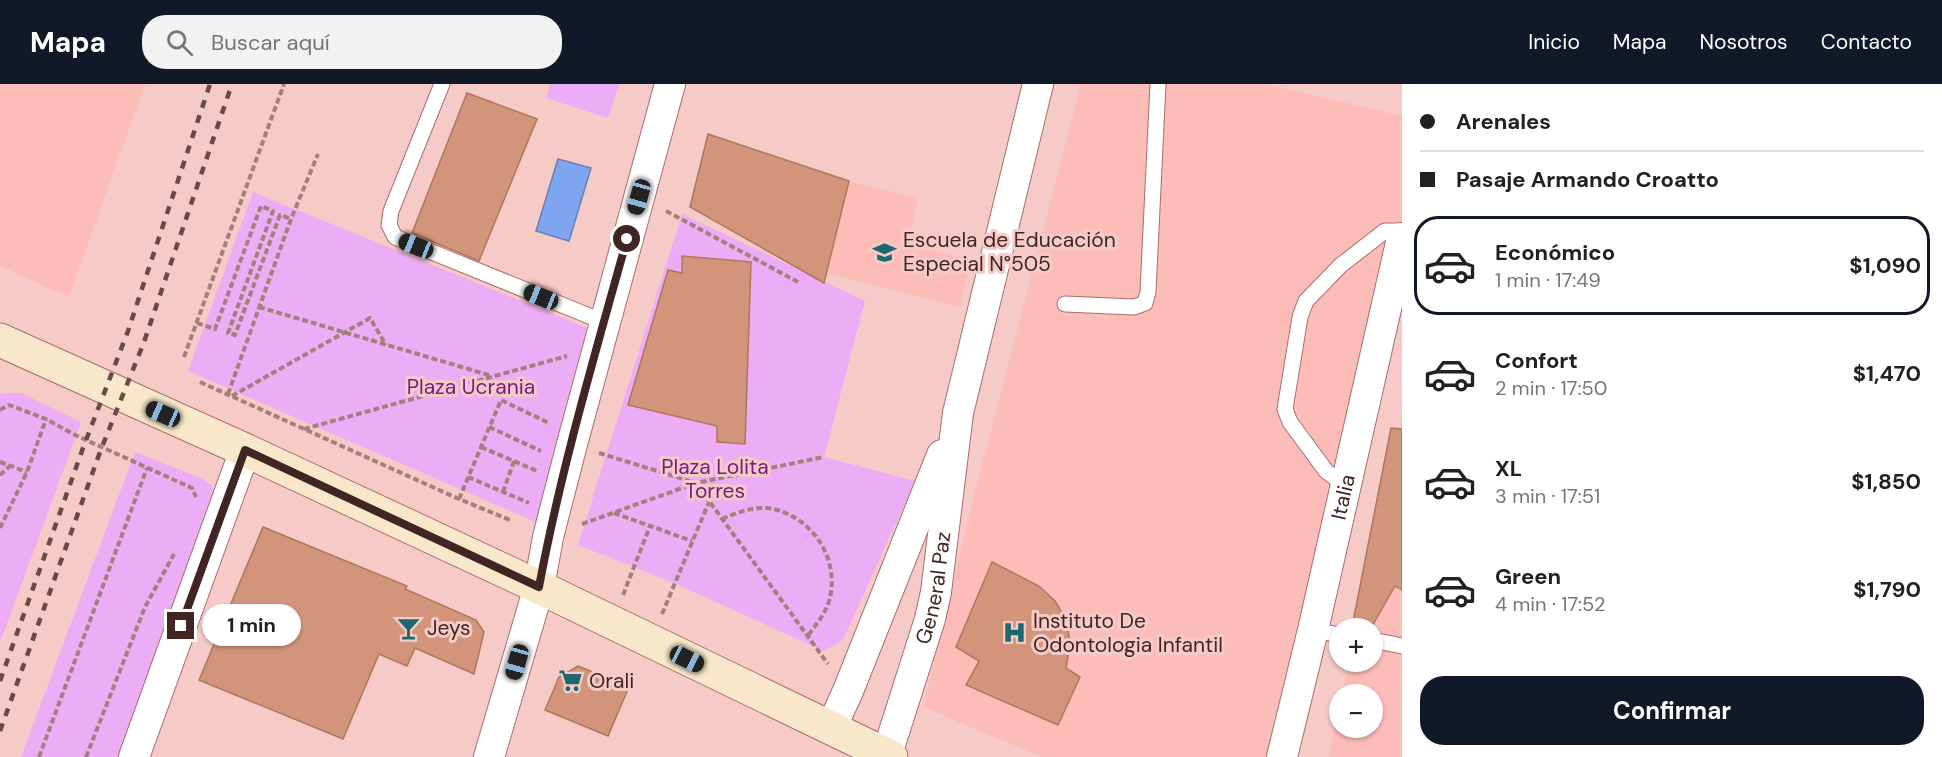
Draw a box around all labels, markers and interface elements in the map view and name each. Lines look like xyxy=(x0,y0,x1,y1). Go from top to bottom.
search box xyxy=(142,15,562,69)
text: Mapa xyxy=(30,24,106,61)
icon: search xyxy=(163,26,196,59)
text: Buscar aquí xyxy=(211,28,330,57)
text: Inicio xyxy=(1528,28,1580,56)
text: Mapa xyxy=(1613,28,1667,56)
text: Nosotros xyxy=(1700,28,1788,56)
text: Contacto xyxy=(1821,28,1912,56)
text: Arenales xyxy=(1456,107,1551,136)
text: Pasaje Armando Croatto xyxy=(1456,165,1719,194)
car xyxy=(625,177,653,217)
route start xyxy=(613,225,640,252)
place label: Escuela de Educación Especial N°505 xyxy=(903,226,1116,278)
car xyxy=(396,231,436,261)
text: Económico xyxy=(1495,238,1615,267)
school or university icon: Escuela de Educación Especial N°505 xyxy=(872,239,898,265)
icon: car xyxy=(1423,239,1477,293)
text: $1,090 xyxy=(1849,251,1921,280)
text: 1 min · 17:49 xyxy=(1495,267,1601,293)
car xyxy=(521,282,561,312)
text: Confort xyxy=(1495,346,1578,375)
icon: car xyxy=(1423,347,1477,401)
text: $1,470 xyxy=(1853,359,1921,388)
park label: Plaza Ucrania xyxy=(407,373,535,401)
text: 2 min · 17:50 xyxy=(1495,375,1607,401)
car xyxy=(143,398,183,430)
park label: Plaza Lolita Torres xyxy=(661,453,769,505)
text: XL xyxy=(1495,454,1522,483)
icon: car xyxy=(1423,455,1477,509)
text: $1,850 xyxy=(1851,467,1921,496)
street label: Italia xyxy=(1324,472,1362,523)
text: 3 min · 17:51 xyxy=(1495,483,1600,509)
street label: General Paz xyxy=(909,530,957,648)
text: Green xyxy=(1495,562,1561,591)
icon: car xyxy=(1423,563,1477,617)
text: $1,790 xyxy=(1853,575,1921,604)
text: 4 min · 17:52 xyxy=(1495,591,1606,617)
callout: 1 min xyxy=(202,605,301,647)
place label: Instituto De Odontologia Infantil xyxy=(1033,607,1223,659)
route end xyxy=(167,612,194,639)
text: 1 min xyxy=(227,612,276,638)
place label: Jeys xyxy=(427,614,471,642)
bar icon: Jeys xyxy=(396,615,422,641)
map controls xyxy=(1329,618,1383,738)
button: + xyxy=(1329,618,1383,672)
hospital icon: Instituto De Odontologia Infantil xyxy=(1002,620,1028,646)
car xyxy=(503,642,531,682)
car xyxy=(667,643,707,675)
place label: Orali xyxy=(589,667,634,695)
supermarket icon: Orali xyxy=(558,668,584,694)
button: Confirmar xyxy=(1420,676,1924,745)
button: − xyxy=(1329,684,1383,738)

